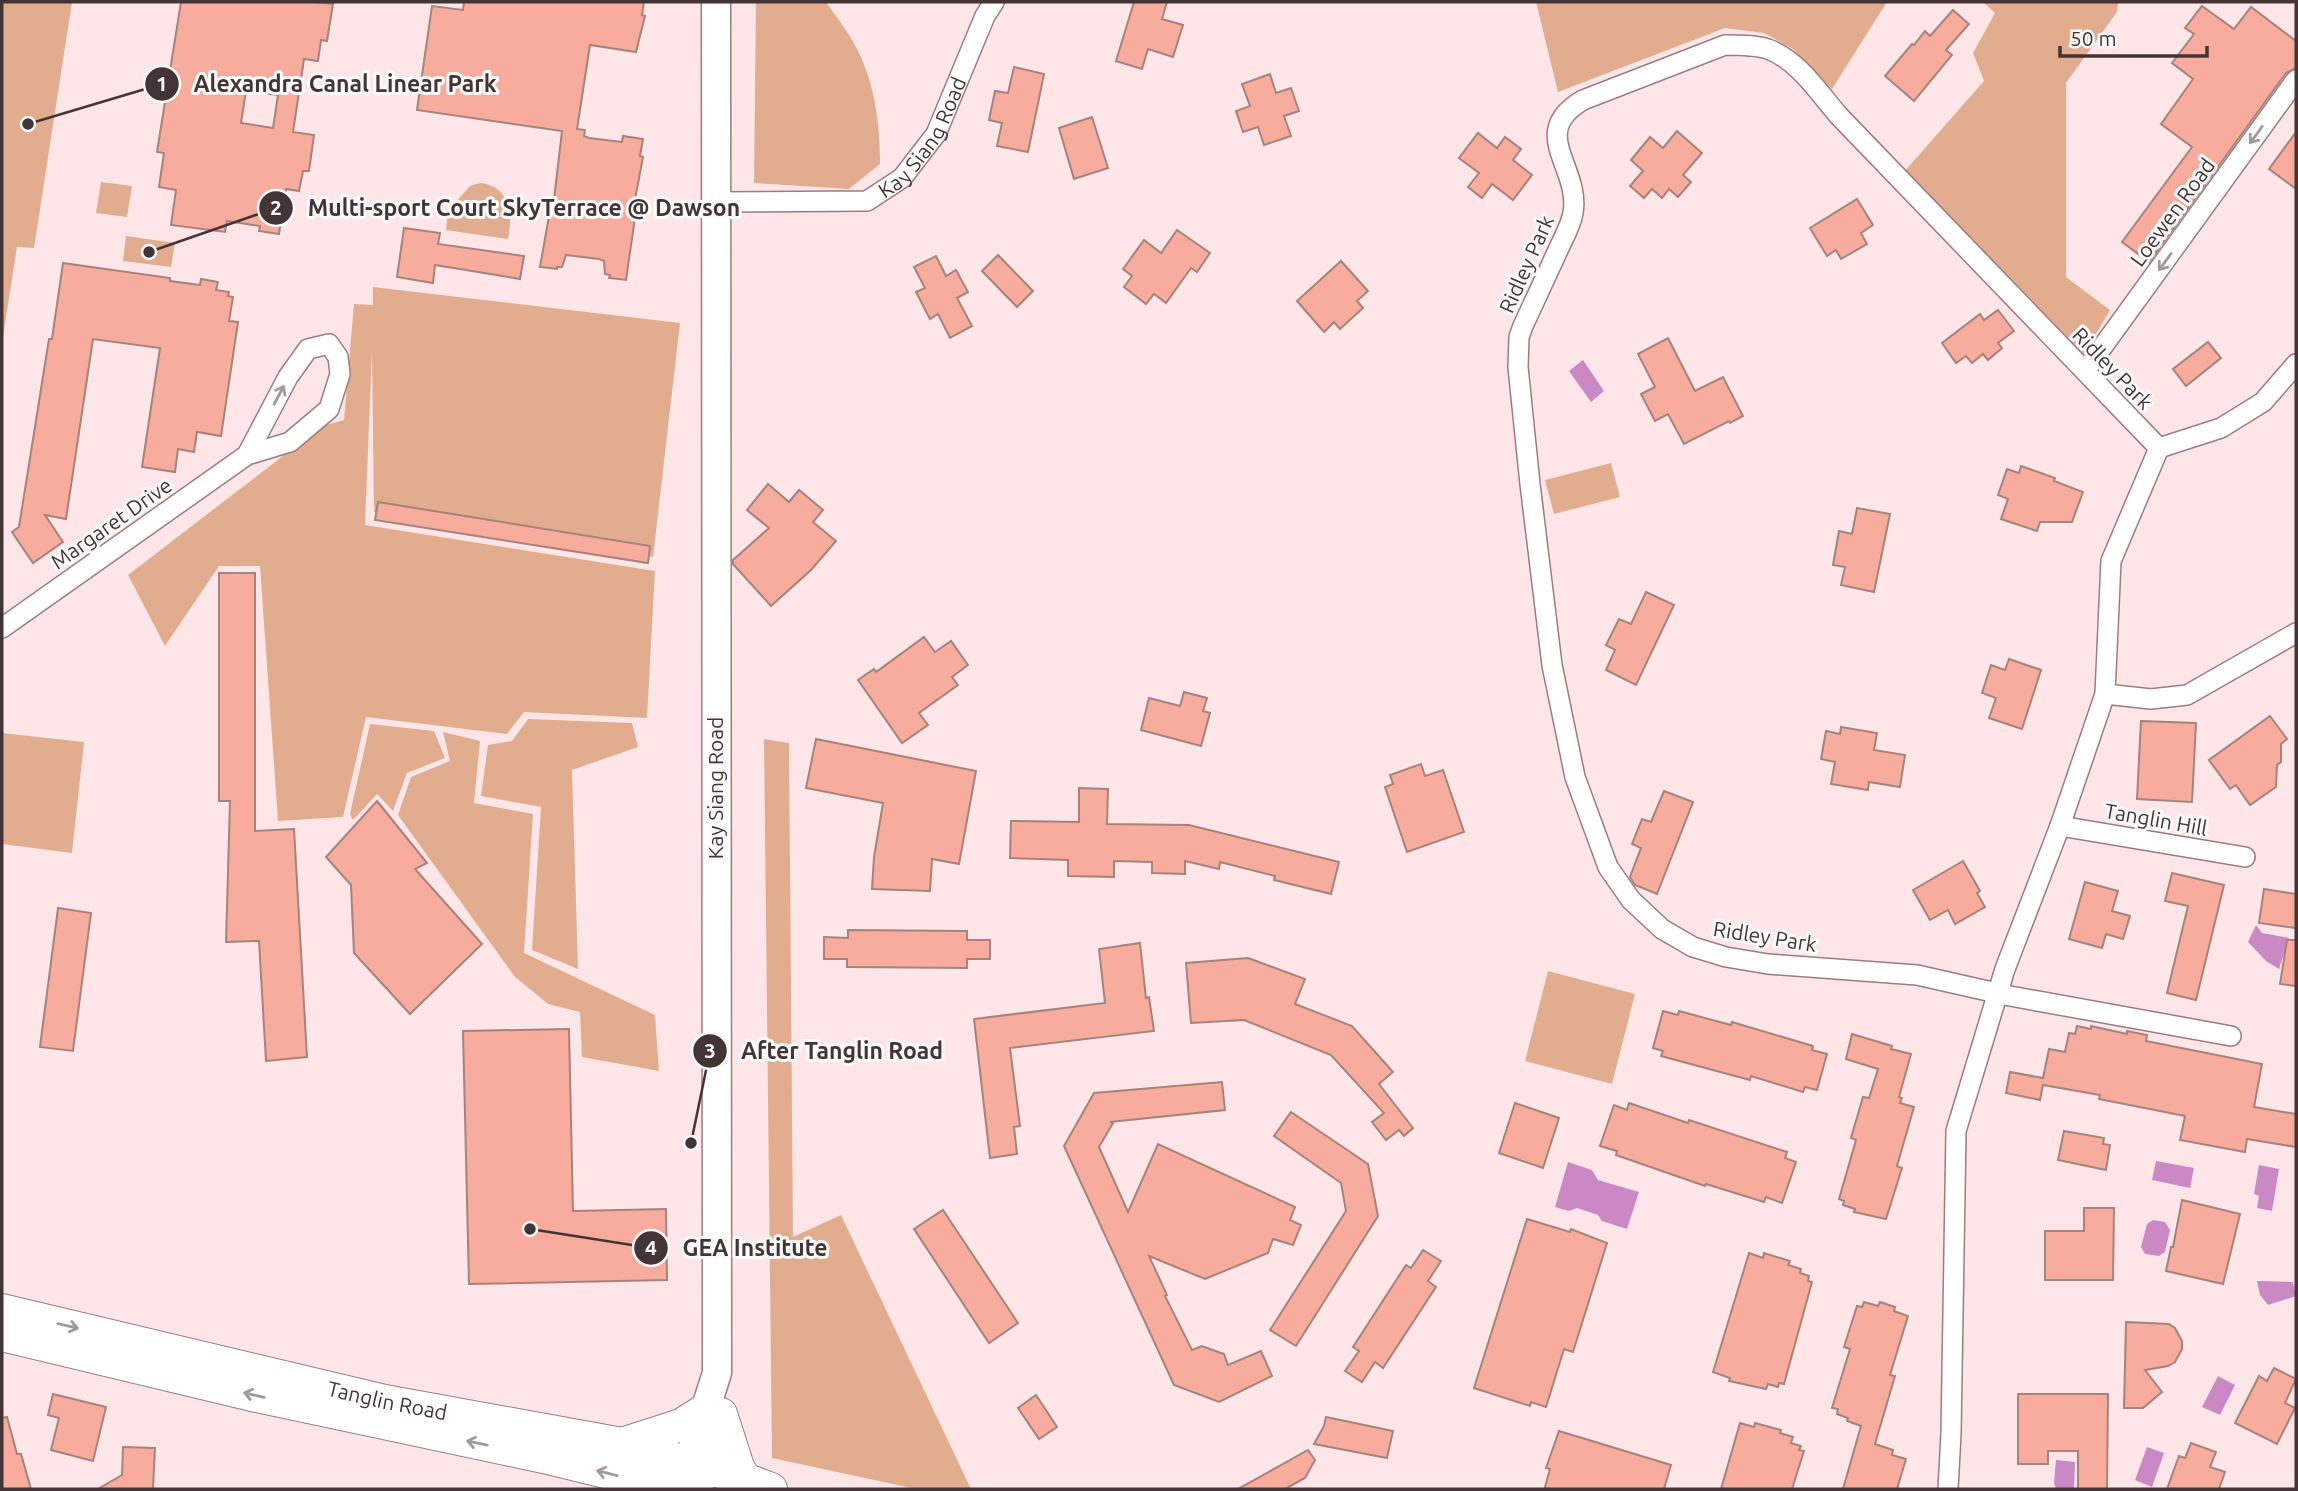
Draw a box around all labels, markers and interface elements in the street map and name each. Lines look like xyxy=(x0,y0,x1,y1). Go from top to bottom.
scale bar xyxy=(2060,14,2207,58)
text: 50 m xyxy=(2070,26,2117,50)
callout: Alexandra Canal Linear Park xyxy=(144,62,510,106)
text: 1 xyxy=(156,71,168,95)
text: Alexandra Canal Linear Park xyxy=(193,71,497,96)
street label: Kay Siang Road xyxy=(873,73,970,202)
one-way arrow xyxy=(2249,125,2263,144)
street label: Loewen Road xyxy=(2125,153,2219,271)
callout: Multi-sport Court SkyTerrace @ Dawson xyxy=(258,186,754,230)
text: 2 xyxy=(270,195,282,219)
text: Multi-sport Court SkyTerrace @ Dawson xyxy=(308,195,740,220)
street label: Ridley Park xyxy=(1494,211,1558,316)
one-way arrow xyxy=(2157,252,2172,270)
street label: Ridley Park xyxy=(2068,322,2158,414)
one-way arrow xyxy=(272,385,286,405)
street label: Margaret Drive xyxy=(46,472,176,574)
street label: Kay Siang Road xyxy=(703,717,727,859)
street label: Tanglin Hill xyxy=(2103,798,2209,840)
street label: Ridley Park xyxy=(1712,916,1819,956)
callout: After Tanglin Road xyxy=(692,1029,957,1073)
text: 3 xyxy=(704,1038,716,1062)
text: After Tanglin Road xyxy=(741,1038,943,1063)
callout: GEA Institute xyxy=(634,1226,842,1270)
text: 4 xyxy=(645,1235,657,1259)
text: GEA Institute xyxy=(682,1235,828,1260)
one-way arrow xyxy=(56,1320,79,1333)
street label: Tanglin Road xyxy=(325,1376,449,1424)
one-way arrow xyxy=(243,1388,266,1402)
one-way arrow xyxy=(466,1436,489,1450)
one-way arrow xyxy=(596,1466,619,1479)

